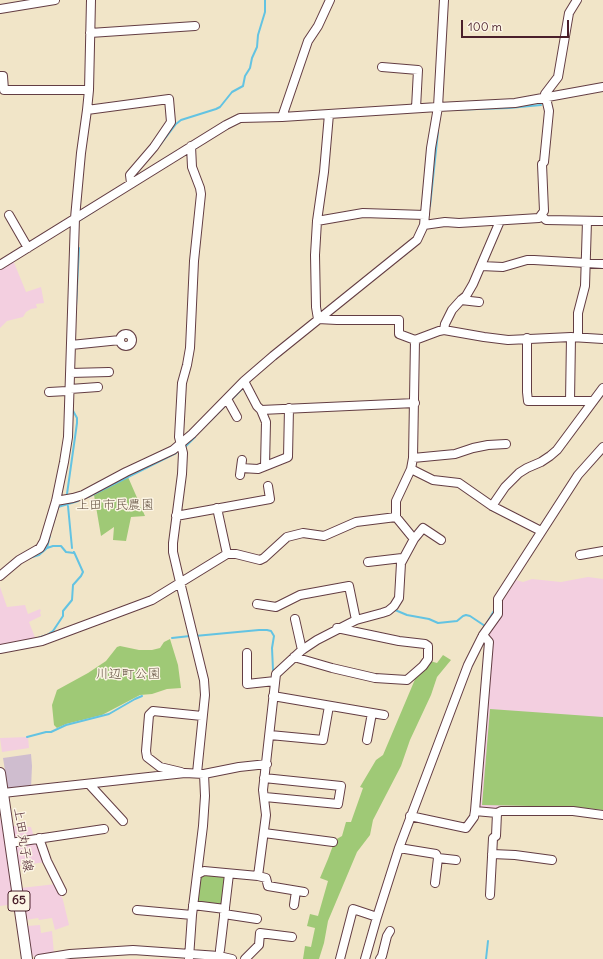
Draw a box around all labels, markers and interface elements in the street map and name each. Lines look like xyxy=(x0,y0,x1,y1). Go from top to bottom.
scale bar xyxy=(463,12,571,38)
text: 100 m xyxy=(468,19,502,34)
park label: 上田市民農園 xyxy=(76,497,154,513)
park label: 川辺町公園 xyxy=(96,666,160,682)
street label: 上田丸子線 xyxy=(10,807,36,873)
road number: 65 xyxy=(8,891,30,911)

